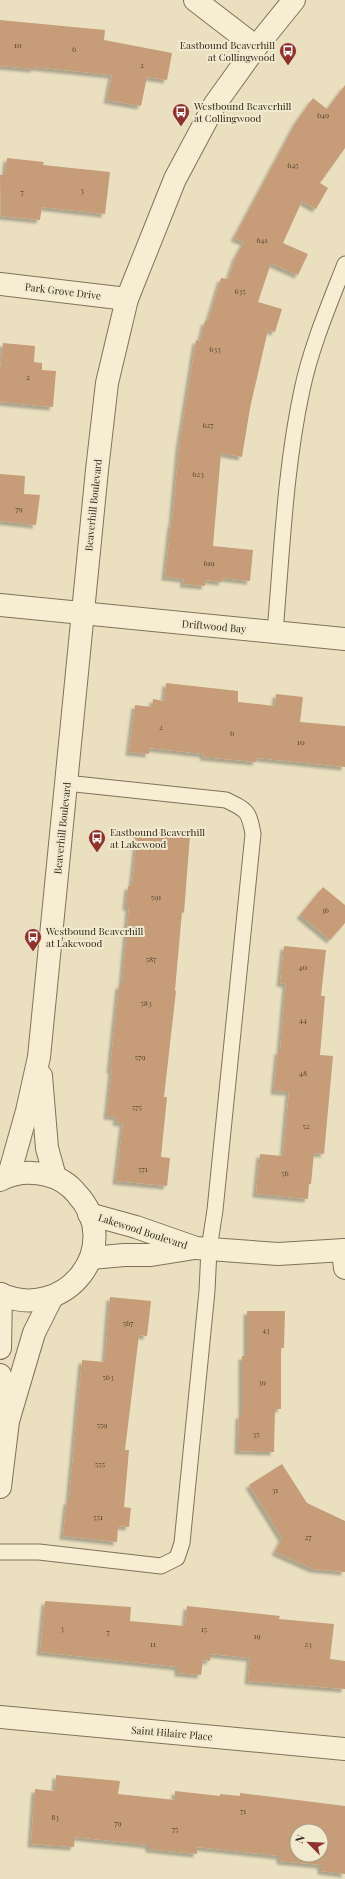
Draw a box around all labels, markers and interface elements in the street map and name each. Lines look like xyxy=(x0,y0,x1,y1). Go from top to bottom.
place label: Eastbound Beaverhill at Collingwood xyxy=(180,38,275,64)
house number: 10 xyxy=(14,39,22,50)
bus stop icon: Eastbound Beaverhill at Collingwood xyxy=(278,41,298,66)
house number: 6 xyxy=(72,43,76,54)
house number: 2 xyxy=(140,59,144,70)
place label: Westbound Beaverhill at Collingwood xyxy=(193,99,292,125)
bus stop icon: Westbound Beaverhill at Collingwood xyxy=(171,102,191,127)
house number: 649 xyxy=(317,109,329,120)
house number: 645 xyxy=(287,159,299,170)
house number: 3 xyxy=(80,184,84,195)
house number: 7 xyxy=(20,186,24,197)
house number: 641 xyxy=(256,234,268,245)
street label: Park Grove Drive xyxy=(24,279,102,303)
house number: 635 xyxy=(234,285,246,296)
house number: 633 xyxy=(209,343,221,354)
house number: 2 xyxy=(26,371,30,382)
house number: 627 xyxy=(202,419,214,430)
street label: Beaverhill Boulevard xyxy=(81,458,105,552)
house number: 623 xyxy=(192,468,204,479)
house number: 79 xyxy=(15,503,23,514)
house number: 619 xyxy=(203,557,215,568)
street label: Driftwood Bay xyxy=(181,616,247,636)
house number: 2 xyxy=(159,721,163,732)
house number: 6 xyxy=(230,727,234,738)
house number: 10 xyxy=(297,736,305,747)
street label: Beaverhill Boulevard xyxy=(50,781,74,875)
place label: Eastbound Beaverhill at Lakewood xyxy=(110,825,205,851)
bus stop icon: Eastbound Beaverhill at Lakewood xyxy=(87,828,107,853)
house number: 591 xyxy=(151,891,161,902)
house number: 36 xyxy=(321,904,329,915)
place label: Westbound Beaverhill at Lakewood xyxy=(45,924,144,950)
bus stop icon: Westbound Beaverhill at Lakewood xyxy=(23,927,43,952)
house number: 587 xyxy=(146,953,157,964)
house number: 40 xyxy=(299,961,308,972)
house number: 583 xyxy=(141,997,152,1008)
house number: 44 xyxy=(299,1014,307,1025)
house number: 579 xyxy=(135,1051,145,1062)
house number: 48 xyxy=(299,1067,307,1078)
house number: 575 xyxy=(132,1101,142,1112)
house number: 52 xyxy=(302,1120,310,1131)
house number: 571 xyxy=(138,1163,148,1174)
house number: 56 xyxy=(281,1167,289,1178)
street label: Lakewood Boulevard xyxy=(97,1210,190,1252)
house number: 567 xyxy=(123,1317,134,1328)
house number: 43 xyxy=(262,1324,270,1335)
house number: 563 xyxy=(102,1371,114,1382)
house number: 39 xyxy=(258,1376,266,1387)
house number: 559 xyxy=(97,1419,107,1430)
house number: 35 xyxy=(253,1428,259,1439)
house number: 555 xyxy=(95,1458,105,1469)
house number: 31 xyxy=(272,1484,278,1495)
house number: 551 xyxy=(93,1511,103,1522)
house number: 27 xyxy=(304,1531,312,1542)
house number: 3 xyxy=(60,1622,64,1633)
house number: 15 xyxy=(201,1623,207,1634)
house number: 7 xyxy=(106,1626,110,1637)
house number: 19 xyxy=(253,1630,261,1641)
house number: 11 xyxy=(150,1638,156,1649)
house number: 23 xyxy=(304,1638,312,1649)
street label: Saint Hilaire Place xyxy=(131,1722,213,1744)
house number: 71 xyxy=(240,1805,246,1816)
house number: 83 xyxy=(51,1811,59,1822)
house number: 79 xyxy=(114,1817,122,1828)
house number: 75 xyxy=(172,1823,178,1834)
north arrow xyxy=(289,1823,329,1863)
text: N xyxy=(291,1832,308,1845)

